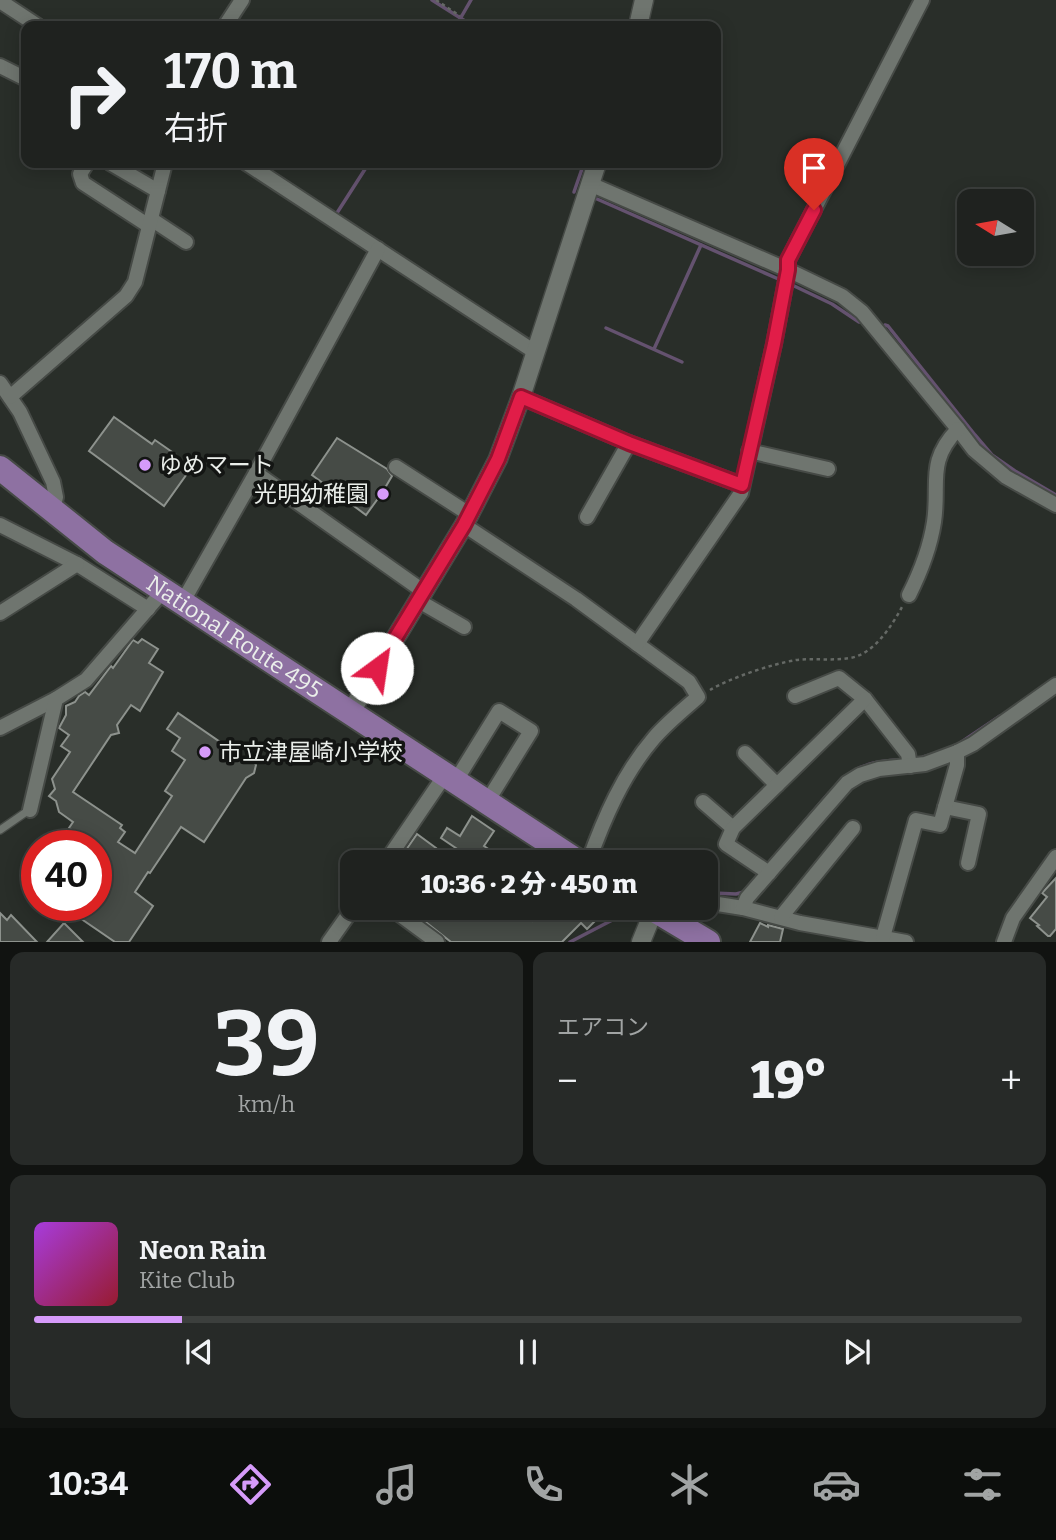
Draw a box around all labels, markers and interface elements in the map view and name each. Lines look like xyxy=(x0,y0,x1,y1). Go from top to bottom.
text: 170 m xyxy=(164,42,297,101)
icon: right xyxy=(49,49,140,140)
text: 右折 xyxy=(164,109,228,147)
pin xyxy=(784,138,844,210)
icon: arrive xyxy=(795,149,833,187)
north arrow xyxy=(957,189,1034,266)
map controls xyxy=(957,189,1034,266)
place label: ゆめマート xyxy=(159,451,274,479)
marker: ゆめマート xyxy=(137,457,153,473)
place label: 光明幼稚園 xyxy=(254,480,369,508)
marker: 光明幼稚園 xyxy=(375,486,391,502)
street label: National Route 495 xyxy=(141,569,327,704)
position arrow xyxy=(340,631,414,705)
place label: 市立津屋崎小学校 xyxy=(219,738,403,766)
marker: 市立津屋崎小学校 xyxy=(197,744,213,760)
speed limit sign: 40 xyxy=(21,830,112,921)
text: 10:36 · 2 分 · 450 m xyxy=(421,869,637,900)
text: 39 xyxy=(213,990,320,1099)
text: エアコン xyxy=(557,1013,649,1041)
text: 19° xyxy=(751,1049,827,1112)
text: − xyxy=(557,1058,578,1104)
text: + xyxy=(1000,1058,1022,1104)
text: km/h xyxy=(238,1090,295,1118)
text: Neon Rain xyxy=(139,1235,266,1266)
text: Kite Club xyxy=(139,1266,235,1294)
icon: previous xyxy=(180,1333,218,1371)
icon: pause xyxy=(509,1333,547,1371)
icon: next xyxy=(838,1333,876,1371)
icon: directions xyxy=(226,1460,275,1509)
icon: music xyxy=(372,1460,421,1509)
icon: phone xyxy=(519,1460,568,1509)
icon: climate xyxy=(665,1460,714,1509)
icon: car xyxy=(812,1460,861,1509)
icon: filters xyxy=(958,1460,1007,1509)
text: 10:34 xyxy=(49,1465,128,1503)

